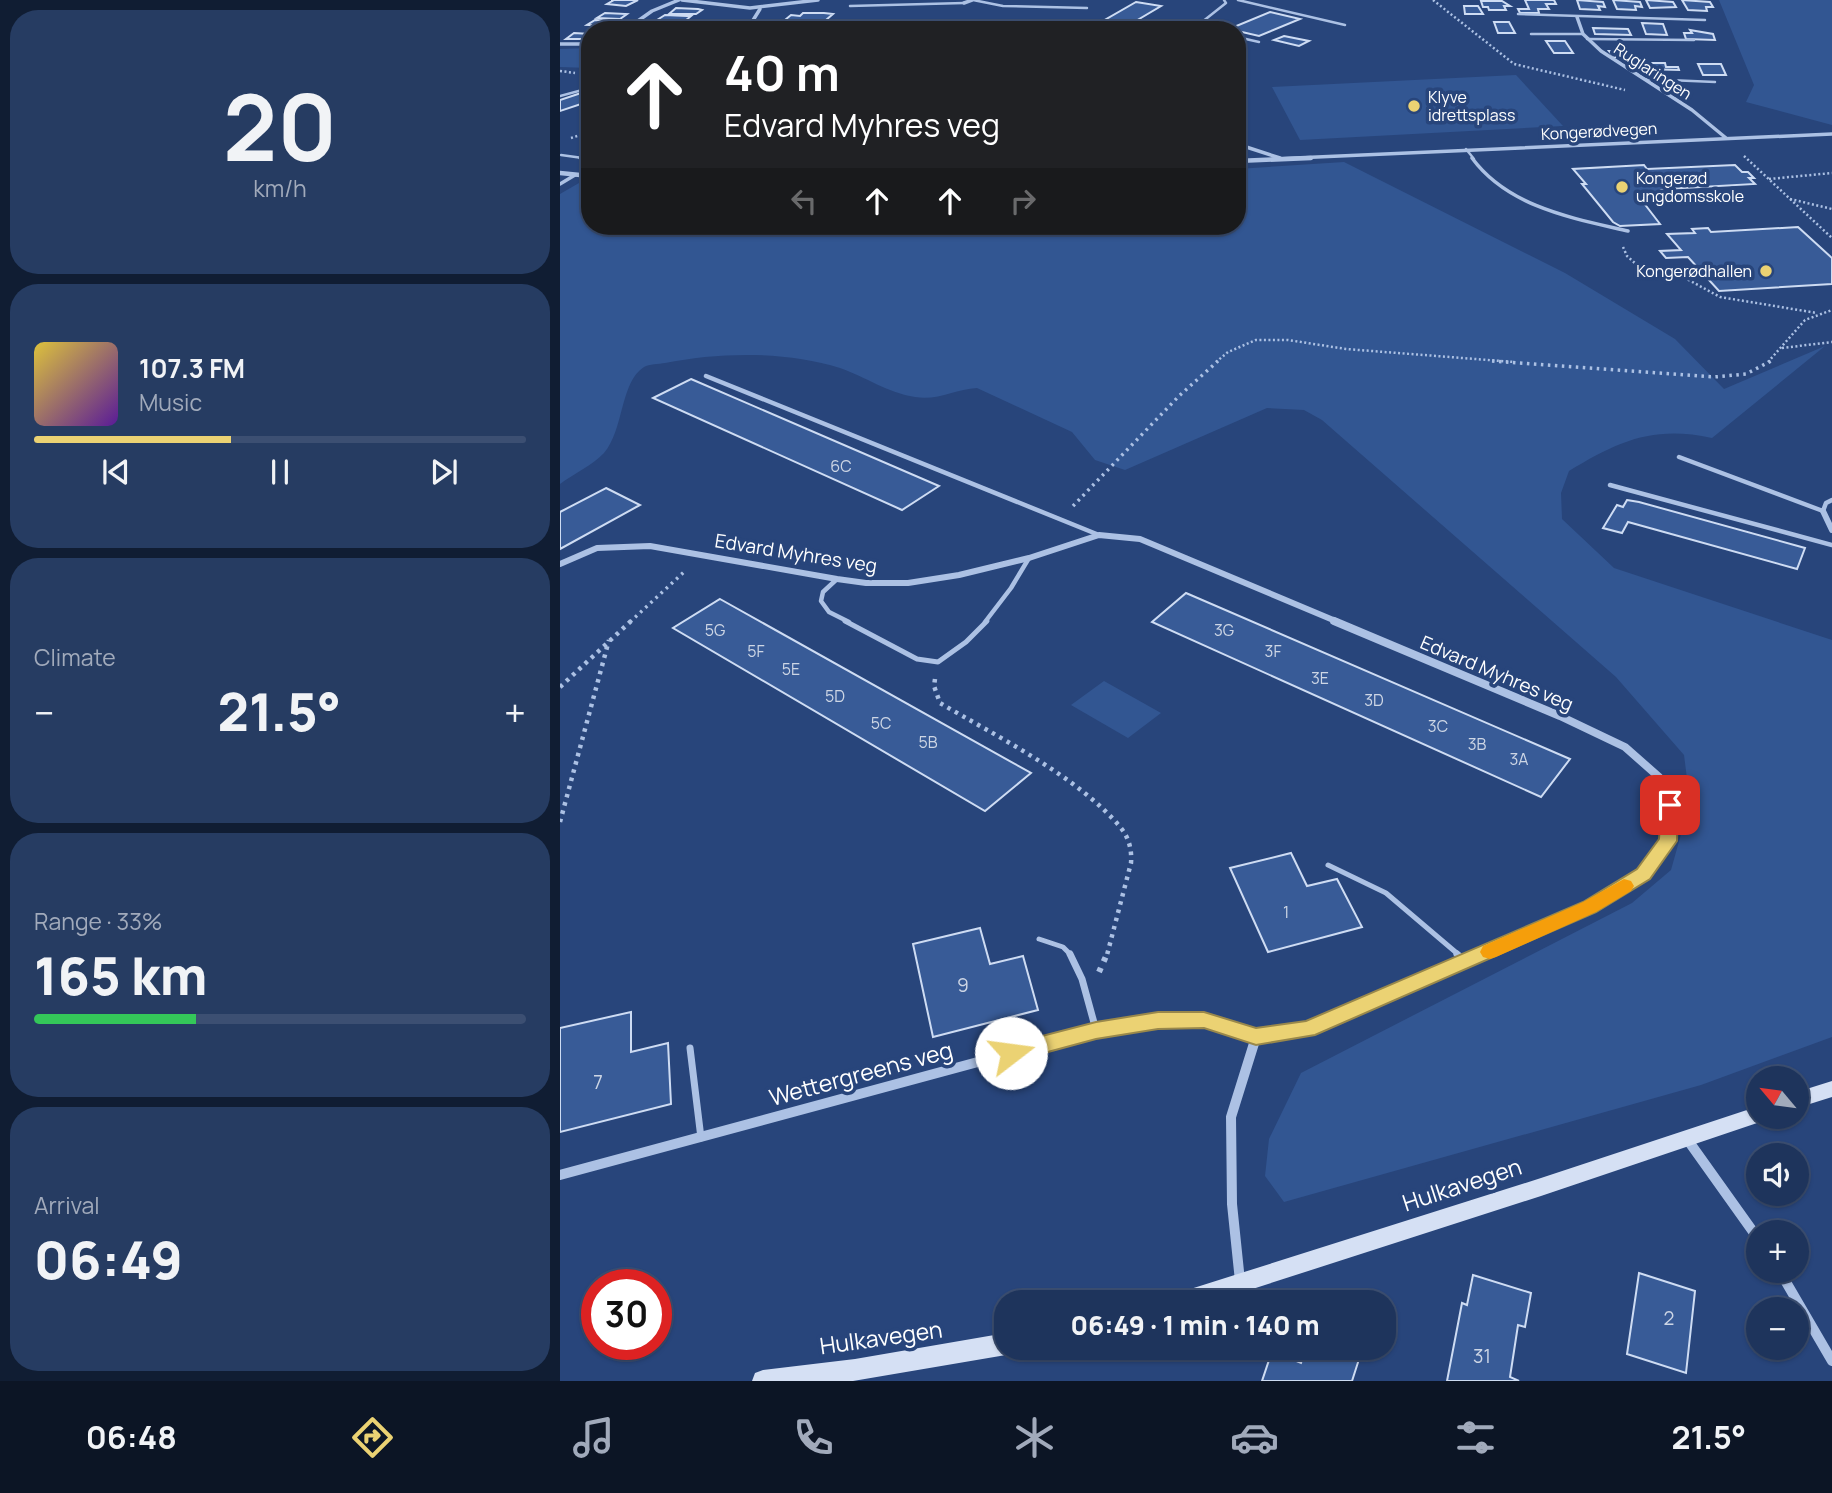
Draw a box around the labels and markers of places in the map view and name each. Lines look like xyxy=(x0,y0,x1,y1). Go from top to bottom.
place label: Klyve idrettsplass xyxy=(1428,86,1515,126)
marker: Klyve idrettsplass xyxy=(1406,98,1422,114)
place label: Kongerød ungdomsskole xyxy=(1636,167,1744,207)
marker: Kongerød ungdomsskole xyxy=(1614,179,1630,195)
place label: Kongerødhallen xyxy=(1636,260,1752,282)
marker: Kongerødhallen xyxy=(1758,263,1774,279)
pin xyxy=(1640,775,1700,835)

